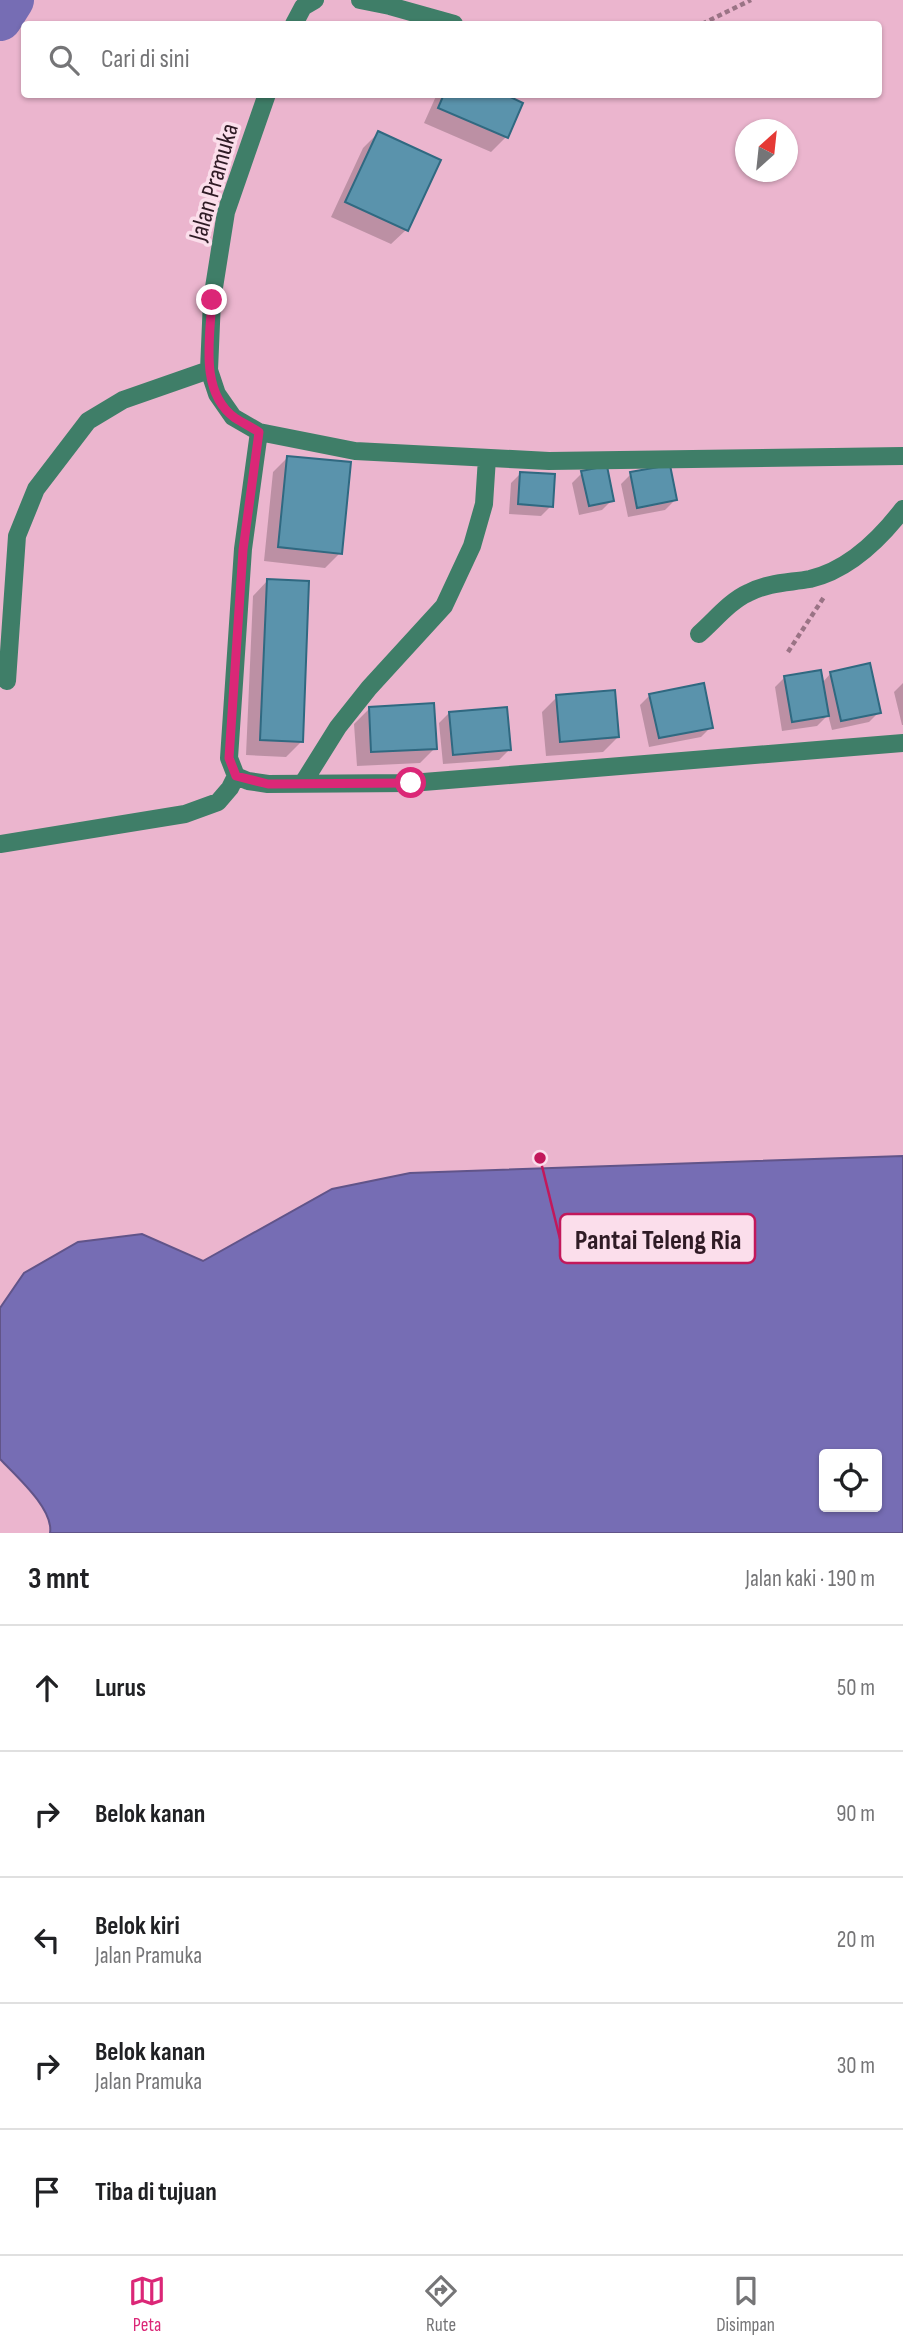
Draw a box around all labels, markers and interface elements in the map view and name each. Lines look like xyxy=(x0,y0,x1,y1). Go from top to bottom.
search box xyxy=(21,21,882,98)
icon: search xyxy=(45,41,83,79)
text: Cari di sini xyxy=(101,44,190,75)
north arrow xyxy=(735,119,798,182)
street label: Jalan Pramuka xyxy=(183,120,246,246)
route end xyxy=(196,284,227,315)
route start xyxy=(395,767,426,798)
callout: Pantai Teleng Ria xyxy=(560,1214,755,1263)
text: Pantai Teleng Ria xyxy=(575,1224,741,1257)
map controls xyxy=(819,1449,882,1512)
button: locate xyxy=(819,1449,882,1512)
text: 3 mnt xyxy=(28,1561,89,1597)
text: Jalan kaki · 190 m xyxy=(745,1565,875,1593)
icon: ahead xyxy=(28,1669,66,1707)
text: Lurus xyxy=(95,1673,146,1704)
text: 50 m xyxy=(837,1674,875,1702)
icon: right xyxy=(28,1795,66,1833)
text: Belok kanan xyxy=(95,1799,205,1830)
text: 90 m xyxy=(836,1800,875,1828)
text: Belok kiri xyxy=(95,1911,180,1942)
icon: left xyxy=(28,1921,66,1959)
text: 20 m xyxy=(837,1926,875,1954)
text: Jalan Pramuka xyxy=(95,1942,202,1970)
text: Belok kanan xyxy=(95,2037,205,2068)
icon: right xyxy=(28,2047,66,2085)
text: 30 m xyxy=(837,2052,875,2080)
text: Jalan Pramuka xyxy=(95,2068,202,2096)
icon: arrive xyxy=(28,2173,66,2211)
text: Tiba di tujuan xyxy=(95,2177,217,2208)
tab: Peta xyxy=(128,2272,166,2337)
tab: Rute xyxy=(422,2272,460,2337)
tab: Disimpan xyxy=(716,2272,775,2337)

